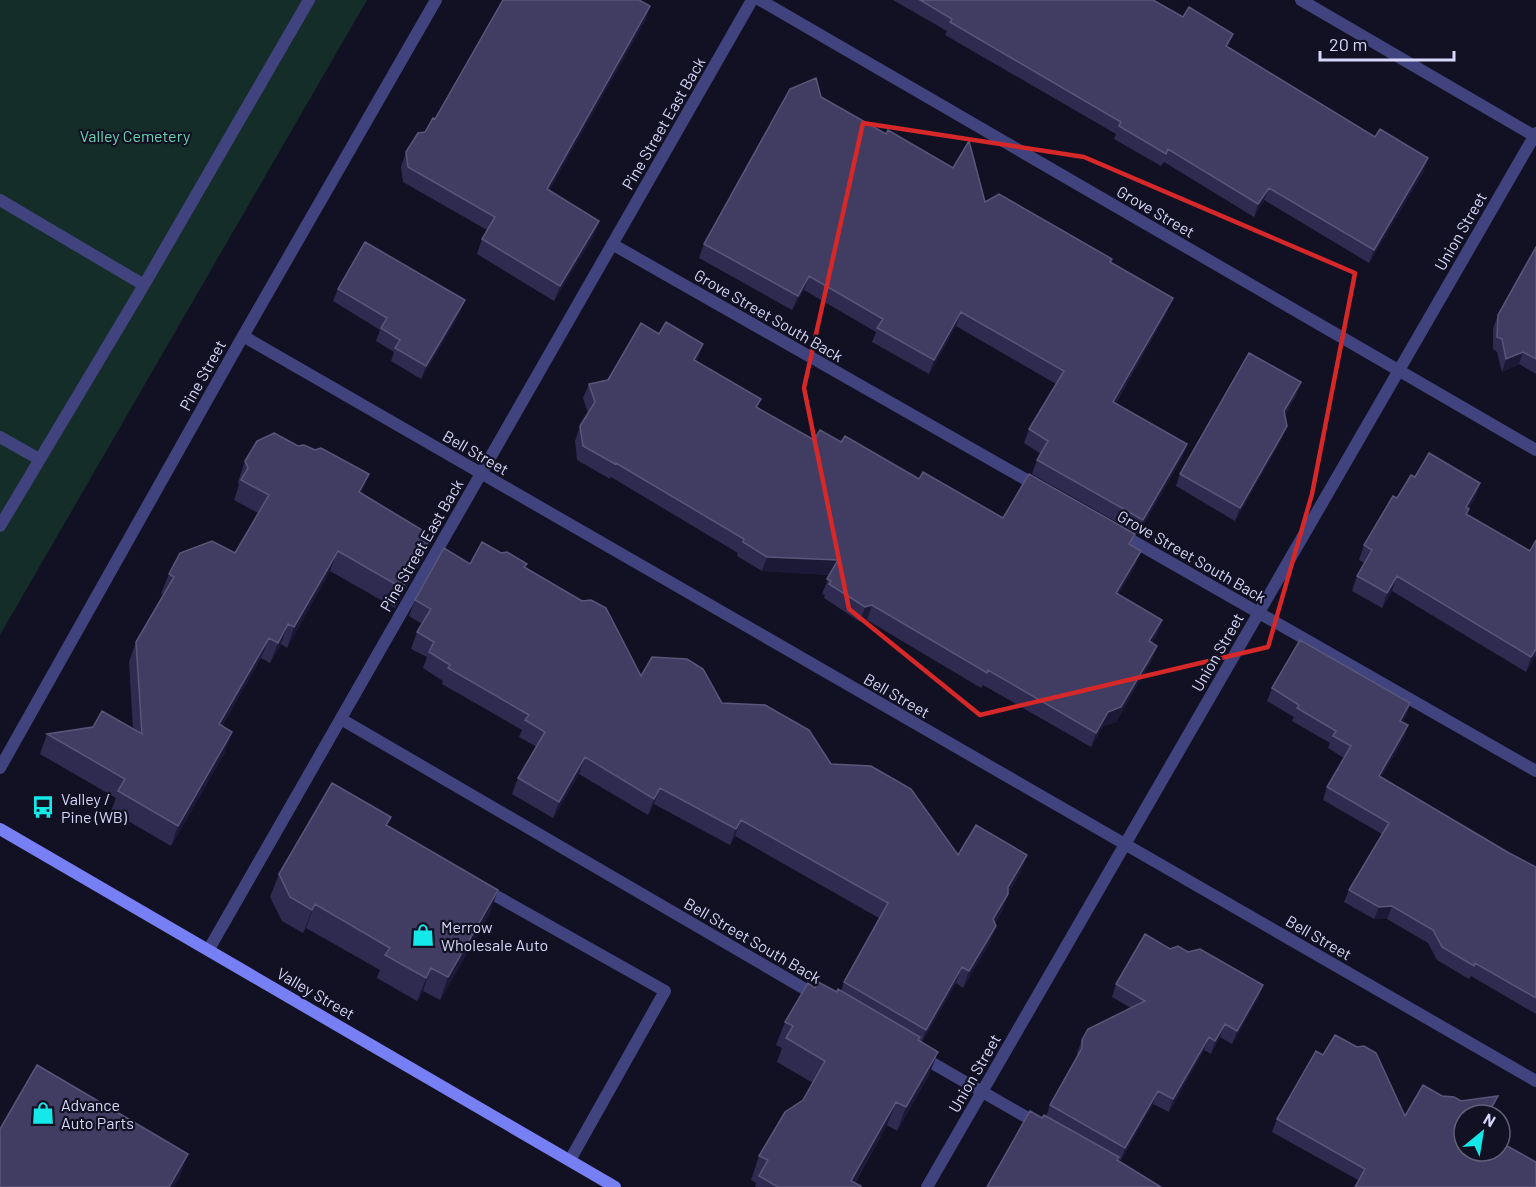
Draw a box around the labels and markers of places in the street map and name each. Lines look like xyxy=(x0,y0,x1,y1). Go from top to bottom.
place label: Valley / Pine (WB) xyxy=(61,789,128,826)
bus stop icon: Valley / Pine (WB) xyxy=(30,794,56,820)
place label: Merrow Wholesale Auto xyxy=(441,917,548,954)
shop icon: Merrow Wholesale Auto xyxy=(410,922,436,948)
place label: Advance Auto Parts xyxy=(61,1095,134,1132)
shop icon: Advance Auto Parts xyxy=(30,1100,56,1126)

